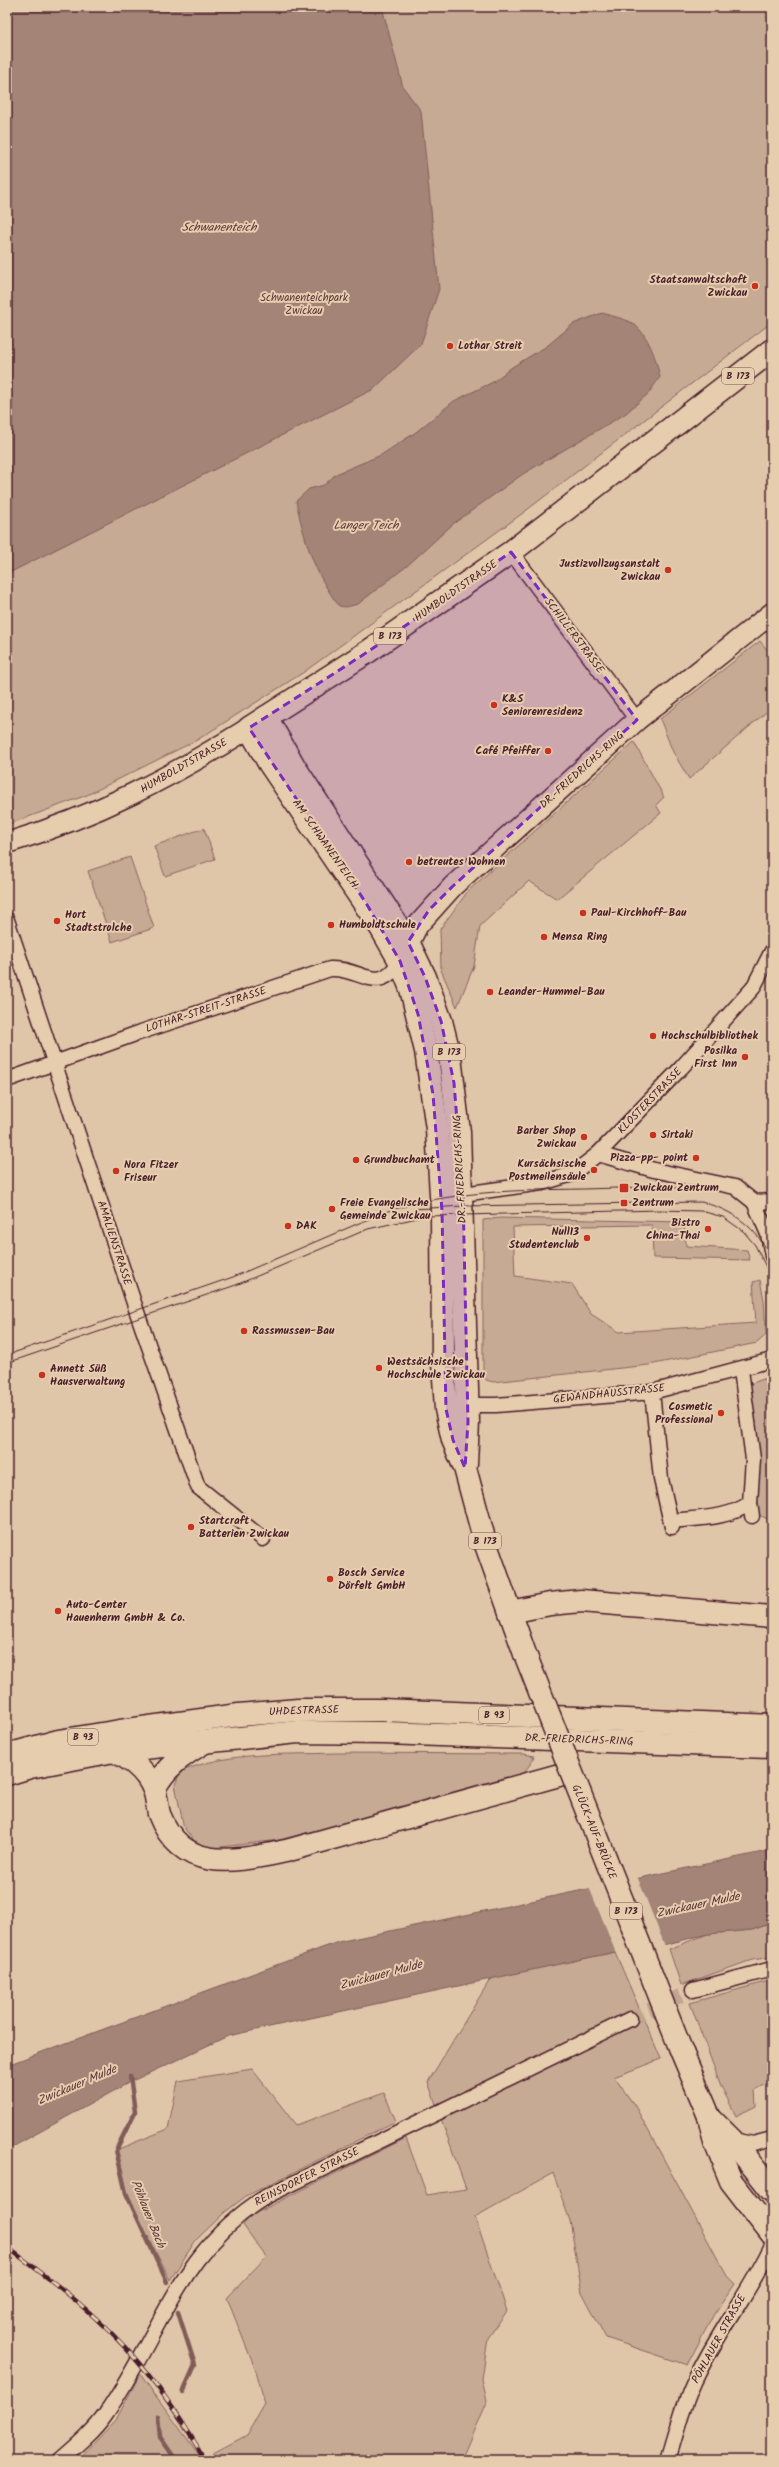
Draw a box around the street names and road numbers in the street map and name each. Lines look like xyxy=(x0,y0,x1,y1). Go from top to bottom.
road number: B 173 xyxy=(722,368,754,384)
street label: HUMBOLDTSTRASSE xyxy=(411,555,502,627)
street label: SCHILLERSTRASSE xyxy=(539,594,609,678)
road number: B 173 xyxy=(374,628,406,644)
street label: DR.-FRIEDRICHS-RING xyxy=(535,727,629,813)
street label: HUMBOLDTSTRASSE xyxy=(137,733,232,798)
street label: AM SCHWANENTEICH xyxy=(287,795,363,893)
street label: LOTHAR-STREIT-STRASSE xyxy=(143,982,269,1038)
road number: B 173 xyxy=(433,1044,465,1060)
street label: KLOSTERSTRASSE xyxy=(613,1063,687,1138)
street label: DR.-FRIEDRICHS-RING xyxy=(448,1114,472,1224)
street label: AMALIENSTRASSE xyxy=(92,1198,136,1288)
street label: GEWANDHAUSSTRASSE xyxy=(552,1379,666,1409)
road number: B 173 xyxy=(469,1533,501,1549)
street label: UHDESTRASSE xyxy=(268,1701,340,1721)
road number: B 93 xyxy=(479,1707,509,1723)
road number: B 93 xyxy=(68,1729,98,1745)
street label: DR.-FRIEDRICHS-RING xyxy=(524,1729,634,1751)
street label: GLÜCK-AUF-BRÜCKE xyxy=(567,1782,621,1883)
road number: B 173 xyxy=(610,1903,642,1919)
street label: REINSDORFER STRASSE xyxy=(251,2142,363,2211)
street label: PÖHLAUER STRASSE xyxy=(687,2291,751,2387)

